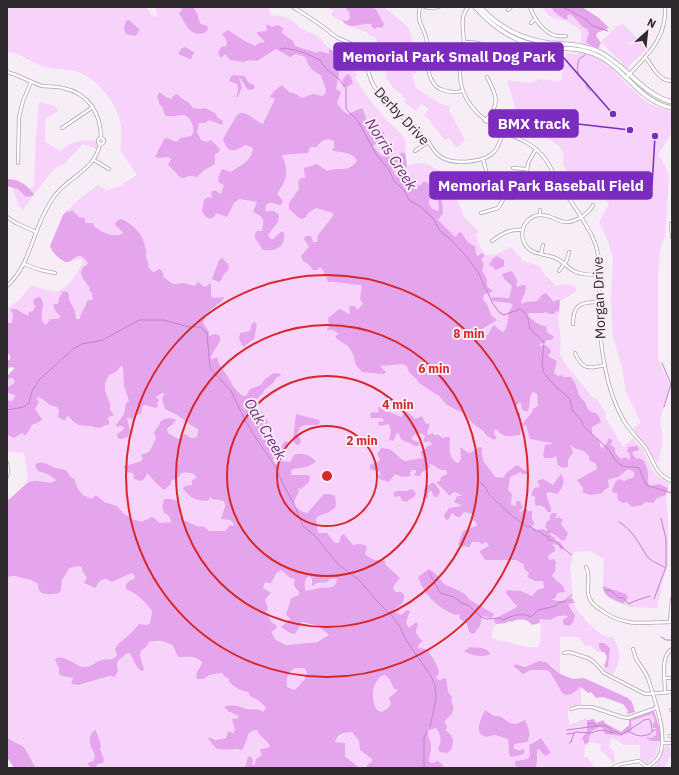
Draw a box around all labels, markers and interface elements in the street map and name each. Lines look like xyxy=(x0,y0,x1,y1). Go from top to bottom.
north arrow xyxy=(627,12,667,52)
text: N xyxy=(645,15,658,31)
callout: Memorial Park Small Dog Park xyxy=(334,43,563,70)
text: Memorial Park Small Dog Park xyxy=(342,47,556,66)
street label: Derby Drive xyxy=(371,83,434,149)
callout: BMX track xyxy=(489,110,578,137)
water label: Norris Creek xyxy=(361,114,422,193)
text: BMX track xyxy=(498,114,571,133)
callout: Memorial Park Baseball Field xyxy=(430,172,652,199)
text: Memorial Park Baseball Field xyxy=(438,176,644,195)
street label: Morgan Drive xyxy=(589,256,609,340)
text: 8 min xyxy=(453,326,485,341)
text: 6 min xyxy=(418,361,450,376)
water label: Oak Creek xyxy=(240,395,291,463)
text: 4 min xyxy=(382,397,414,412)
text: 2 min xyxy=(346,433,378,448)
centre of rings xyxy=(320,469,334,483)

